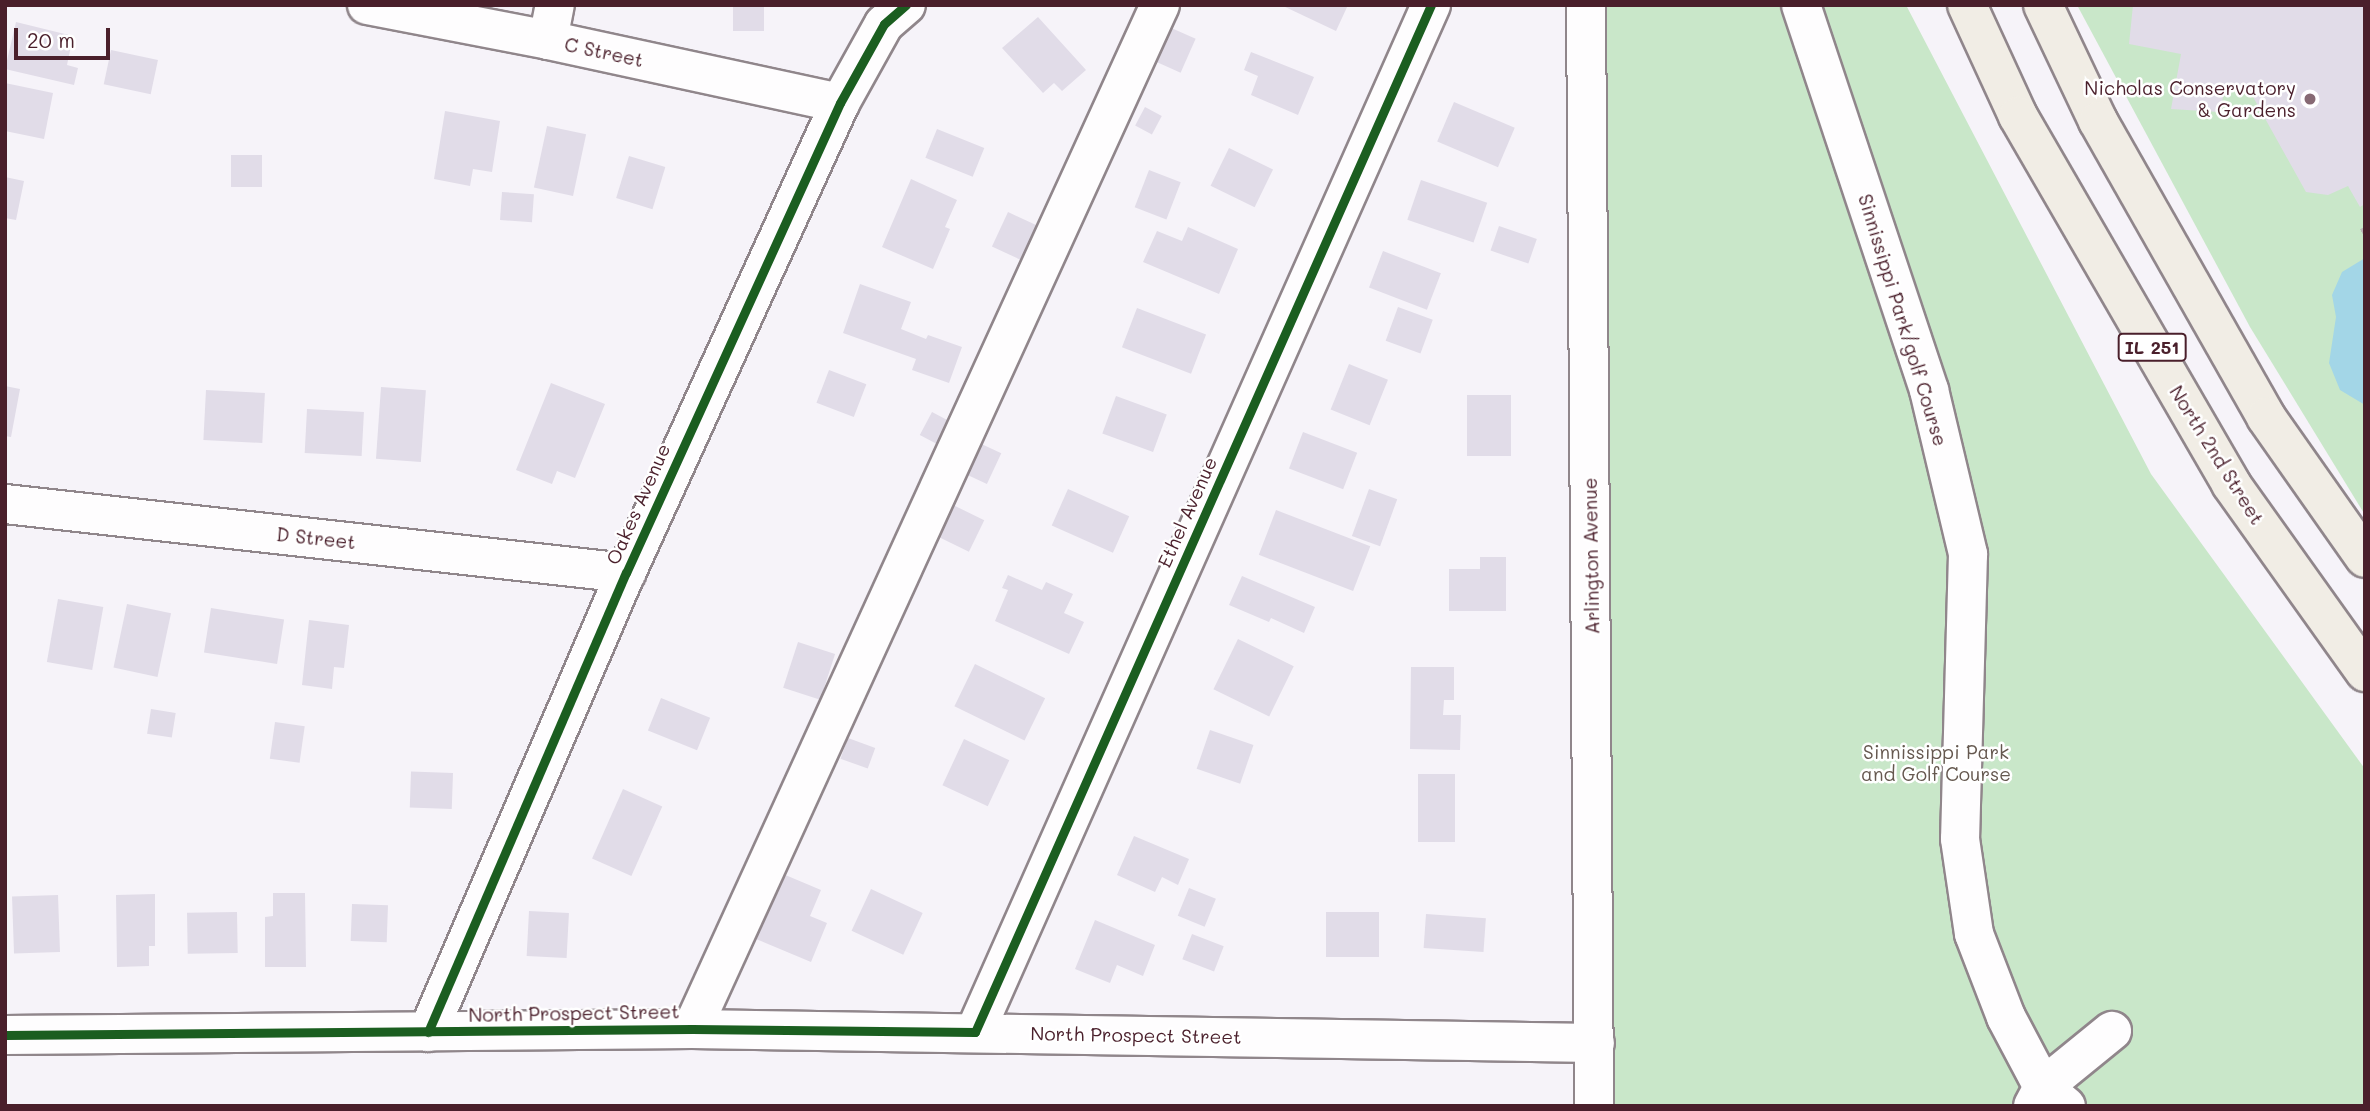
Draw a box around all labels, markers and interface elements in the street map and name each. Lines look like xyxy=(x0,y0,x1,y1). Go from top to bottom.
scale bar xyxy=(18,14,114,58)
text: 20 m xyxy=(27,26,75,53)
street label: C Street xyxy=(562,33,646,71)
place label: Nicholas Conservatory & Gardens xyxy=(2084,77,2296,121)
marker: Nicholas Conservatory & Gardens xyxy=(2302,91,2318,107)
street label: Sinnissippi Park/golf Course xyxy=(1854,191,1952,449)
road number: IL 251 xyxy=(2117,332,2187,362)
street label: North 2nd Street xyxy=(2165,381,2269,529)
street label: Oakes Avenue xyxy=(601,440,675,568)
street label: Ethel Avenue xyxy=(1153,453,1221,571)
street label: Arlington Avenue xyxy=(1578,477,1604,635)
street label: D Street xyxy=(275,523,357,553)
park label: Sinnissippi Park and Golf Course xyxy=(1861,741,2011,785)
street label: North Prospect Street xyxy=(468,1000,680,1026)
street label: North Prospect Street xyxy=(1030,1022,1242,1048)

